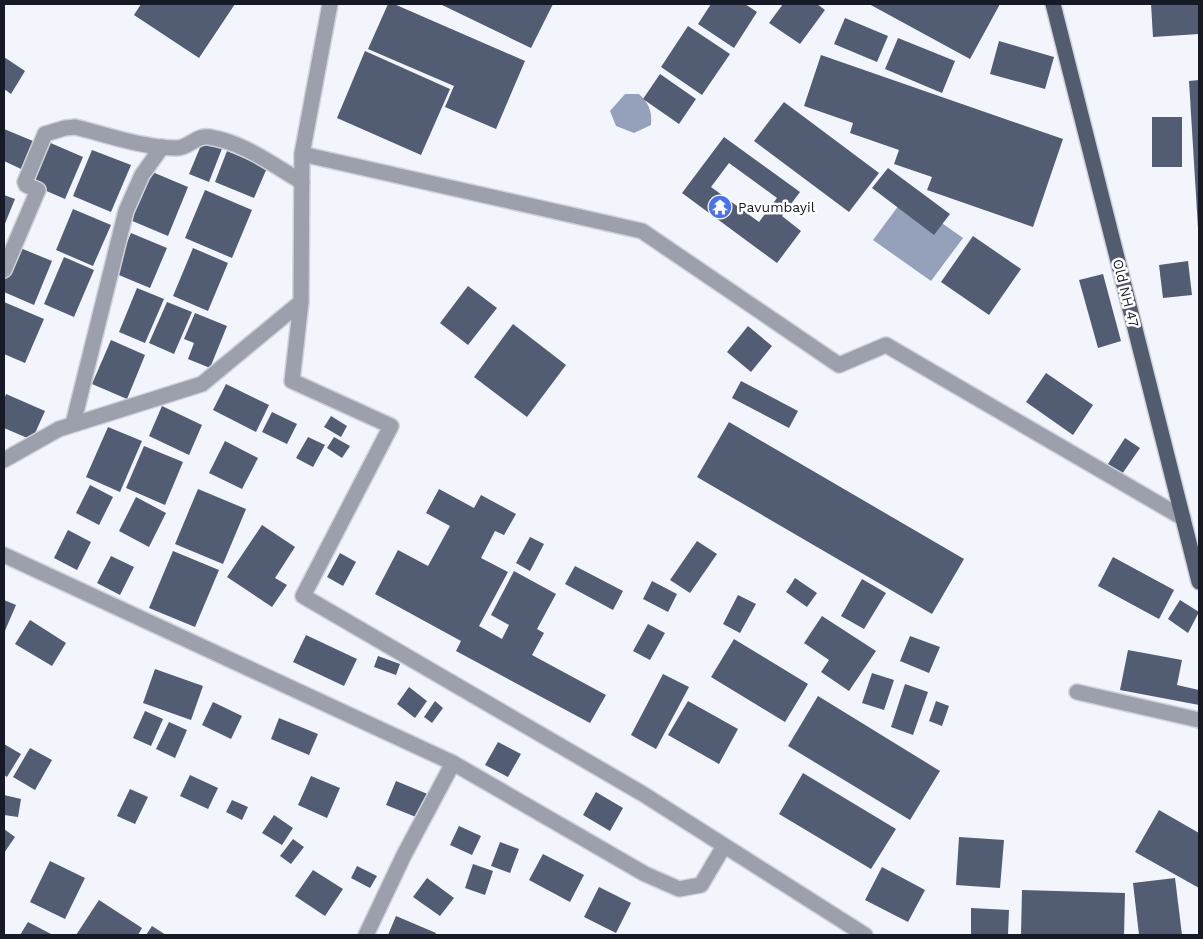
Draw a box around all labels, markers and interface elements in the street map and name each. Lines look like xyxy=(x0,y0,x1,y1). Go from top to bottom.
temple icon: Pavumbayil xyxy=(707,194,733,220)
place label: Pavumbayil xyxy=(738,199,816,215)
street label: Old NH 47 xyxy=(1110,257,1142,329)

